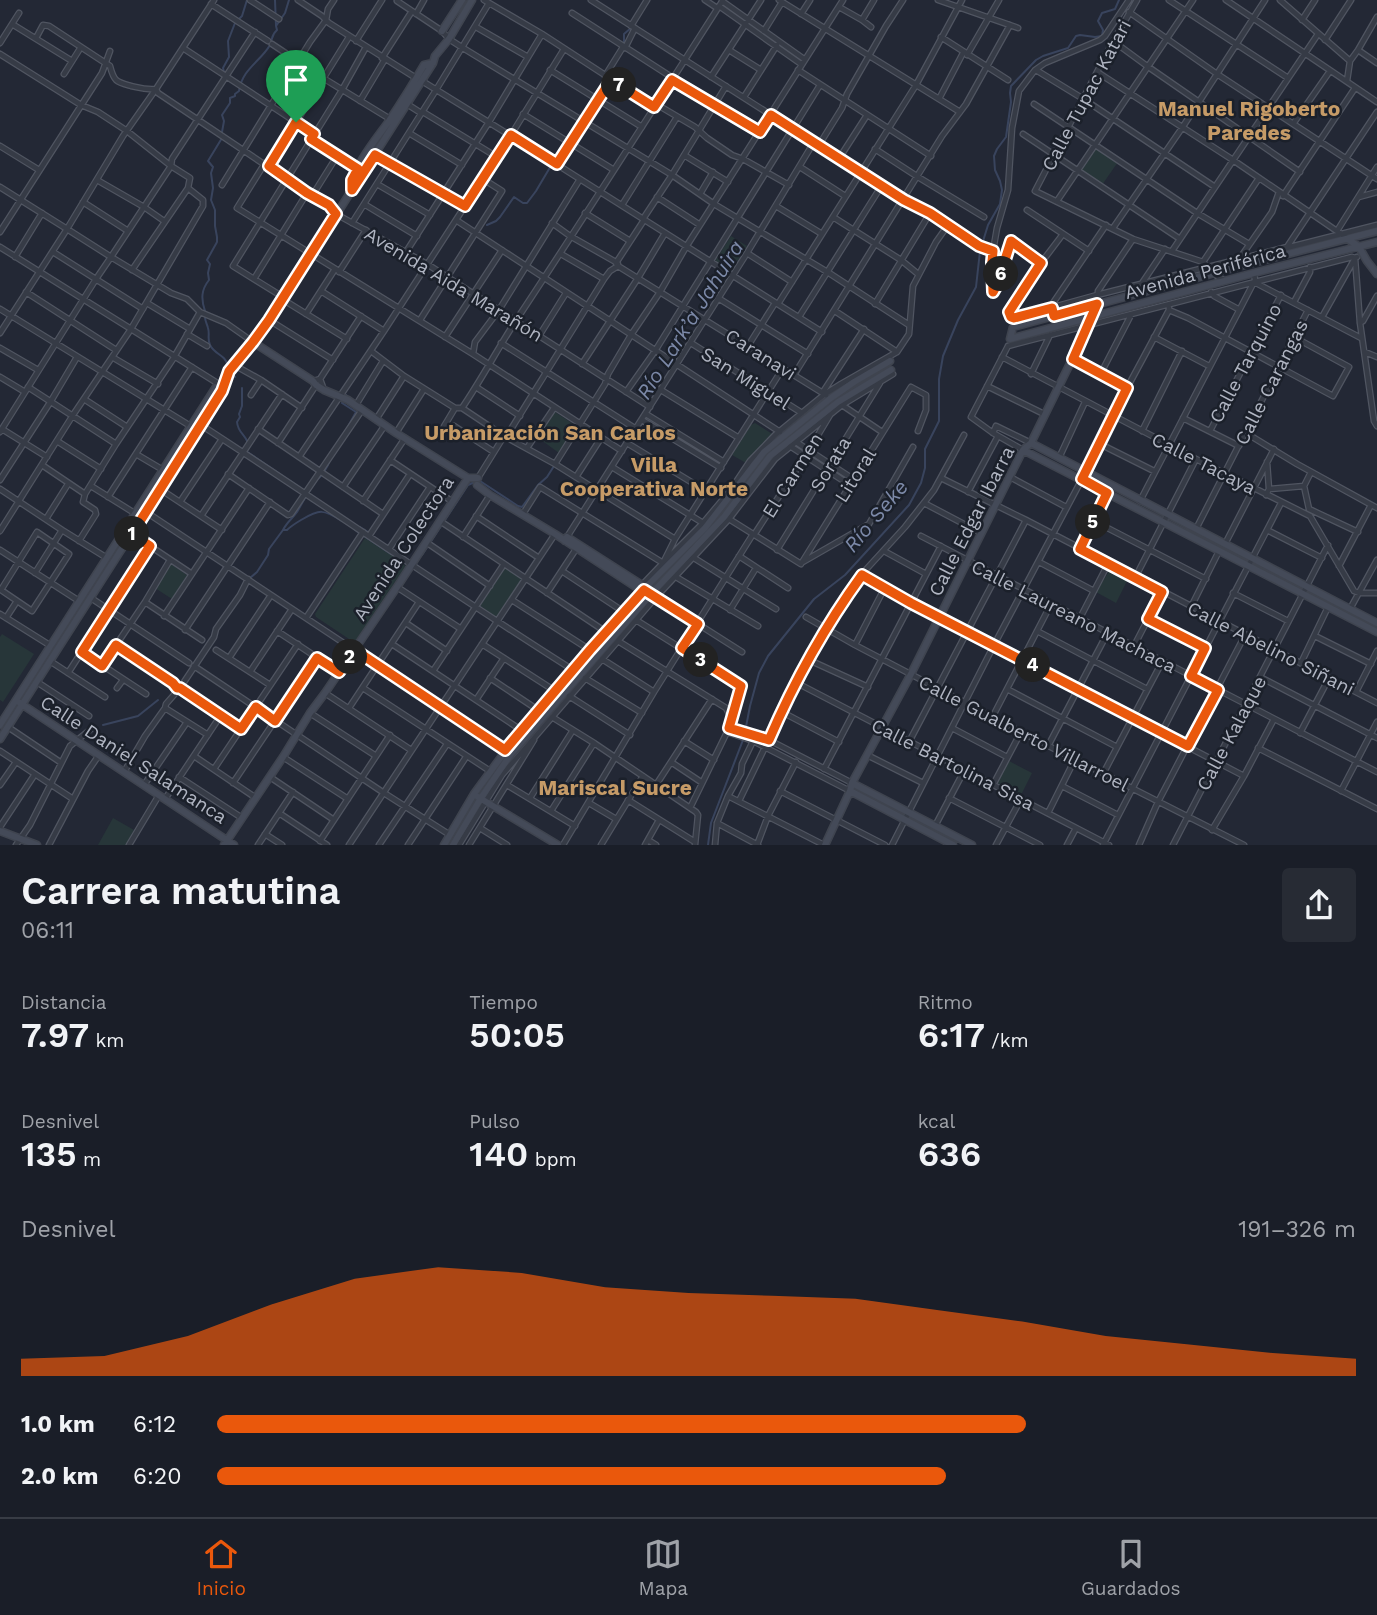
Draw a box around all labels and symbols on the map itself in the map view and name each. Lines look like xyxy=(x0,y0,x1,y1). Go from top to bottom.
street label: Calle Tupac Katari xyxy=(1037,16,1136,175)
pin xyxy=(266,50,326,122)
pin: 7 xyxy=(602,68,636,102)
district label: Manuel Rigoberto Paredes xyxy=(1158,96,1340,145)
street label: Avenida Aida Marañón xyxy=(360,222,547,347)
water label: Río Lark’a Jahuira xyxy=(631,236,749,404)
street label: Avenida Periférica xyxy=(1122,239,1288,304)
pin: 6 xyxy=(984,256,1018,292)
street label: Calle Tarquino xyxy=(1204,300,1287,427)
street label: Calle Carangas xyxy=(1230,316,1313,449)
street label: Caranavi xyxy=(721,324,800,385)
street label: San Miguel xyxy=(697,342,795,415)
district label: Urbanización San Carlos xyxy=(424,420,676,445)
street label: Calle Tacaya xyxy=(1148,427,1260,500)
street label: El Carmen xyxy=(757,428,828,522)
street label: Sorata xyxy=(805,432,856,496)
street label: Calle Edgar Ibarra xyxy=(924,442,1019,600)
street label: Litoral xyxy=(830,444,881,507)
district label: Villa Cooperativa Norte xyxy=(560,452,748,501)
street label: Avenida Colectora xyxy=(348,471,459,625)
water label: Río Seke xyxy=(838,474,913,557)
pin: 5 xyxy=(1076,504,1110,540)
pin: 1 xyxy=(114,516,150,552)
street label: Calle Laureano Machaca xyxy=(967,555,1180,678)
street label: Calle Abelino Siñani xyxy=(1183,596,1358,701)
pin: 2 xyxy=(332,640,368,674)
pin: 3 xyxy=(684,642,718,678)
pin: 4 xyxy=(1016,648,1050,682)
street label: Calle Gualberto Villarroel xyxy=(915,670,1133,797)
street label: Calle Kalaque xyxy=(1191,672,1271,795)
street label: Calle Daniel Salamanca xyxy=(36,690,232,829)
street label: Calle Bartolina Sisa xyxy=(867,713,1038,816)
district label: Mariscal Sucre xyxy=(538,775,692,800)

